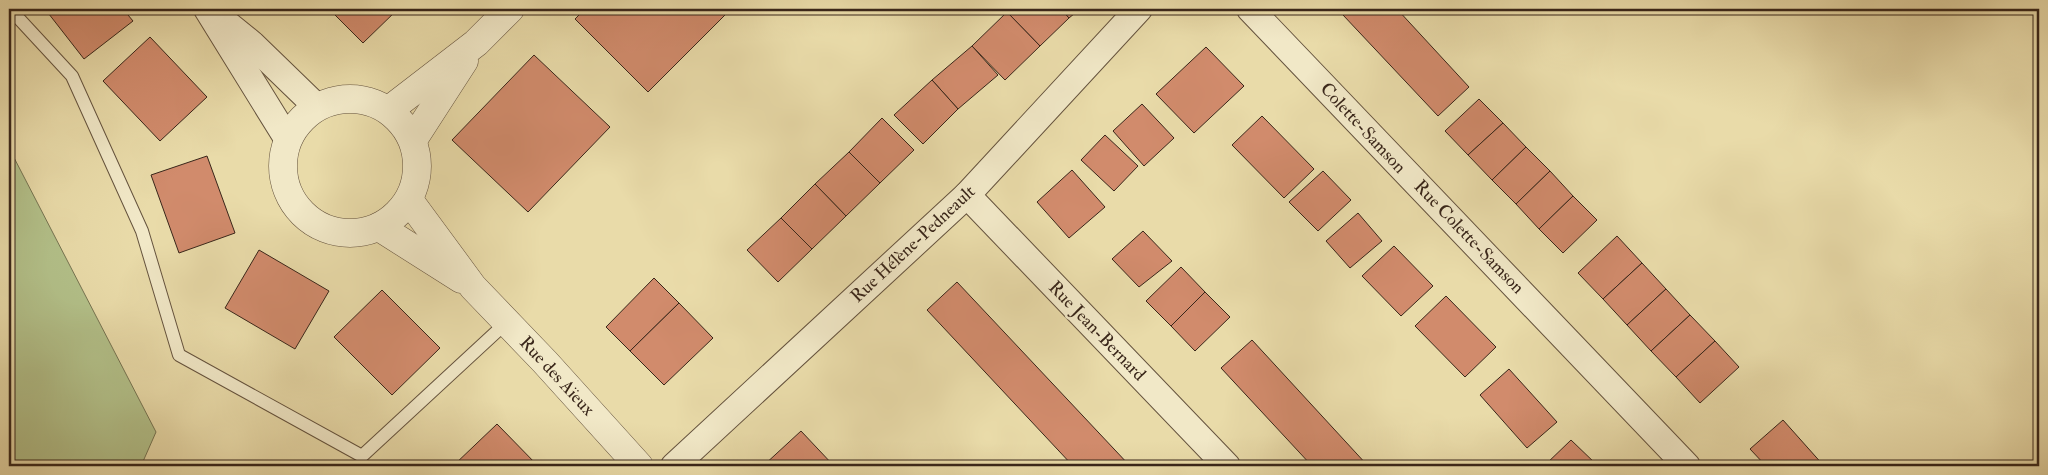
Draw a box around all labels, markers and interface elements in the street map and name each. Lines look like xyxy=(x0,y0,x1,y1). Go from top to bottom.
street label: Colette-Samson xyxy=(1315,78,1411,178)
street label: Rue Colette-Samson xyxy=(1409,175,1529,299)
street label: Rue Hélène-Pedneault xyxy=(846,180,980,308)
street label: Rue Jean-Bernard xyxy=(1043,276,1151,386)
street label: Rue des Aïeux xyxy=(514,331,600,421)

